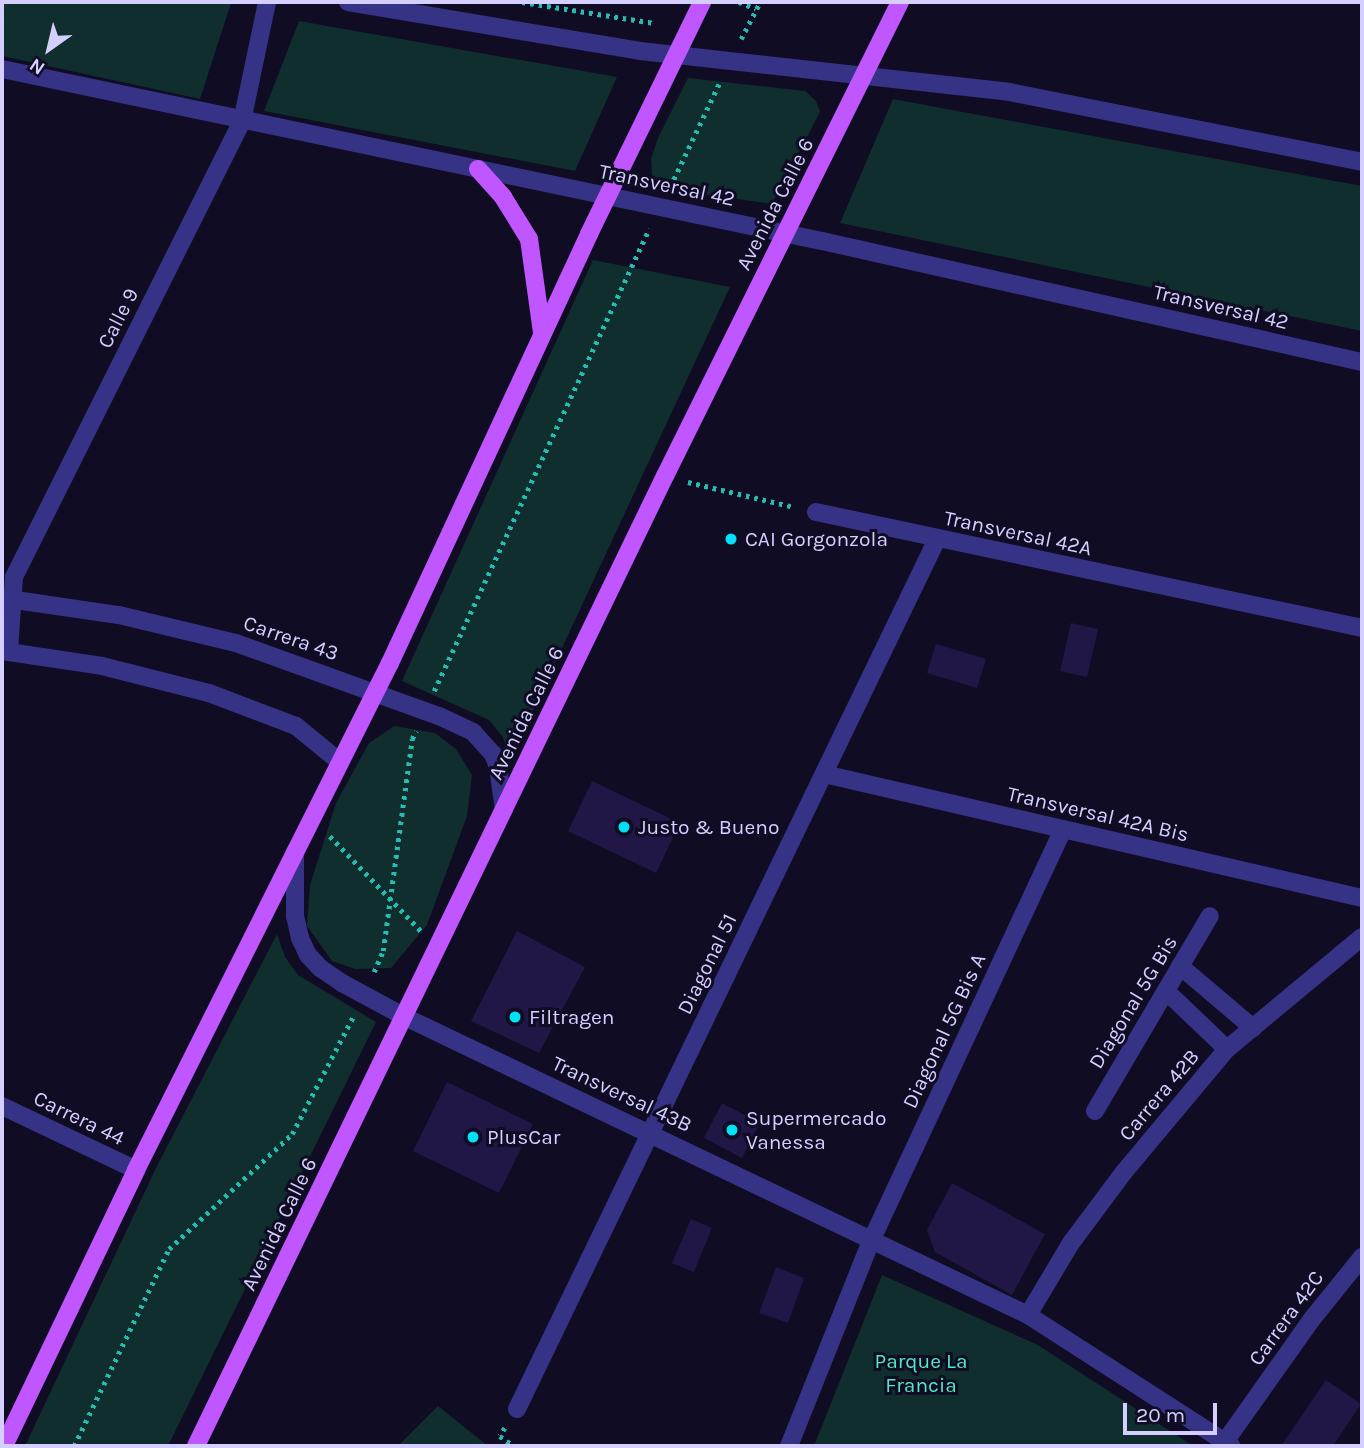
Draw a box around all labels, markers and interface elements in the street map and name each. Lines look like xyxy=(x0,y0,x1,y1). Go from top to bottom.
north arrow xyxy=(14,14,84,84)
text: N xyxy=(25,53,49,79)
street label: Avenida Calle 6 xyxy=(731,134,819,274)
street label: Transversal 42 xyxy=(597,158,737,212)
street label: Transversal 42 xyxy=(1151,279,1291,335)
street label: Calle 9 xyxy=(92,284,144,352)
street label: Transversal 42A xyxy=(942,505,1094,561)
place label: CAI Gorgonzola xyxy=(745,526,888,552)
marker: CAI Gorgonzola xyxy=(723,531,739,547)
street label: Carrera 43 xyxy=(240,610,342,666)
street label: Avenida Calle 6 xyxy=(483,642,569,784)
street label: Transversal 42A Bis xyxy=(1005,781,1191,847)
place label: Justo & Bueno xyxy=(638,814,779,840)
marker: Justo & Bueno xyxy=(616,819,632,835)
street label: Diagonal 51 xyxy=(672,910,742,1018)
street label: Diagonal 5G Bis xyxy=(1083,931,1183,1073)
street label: Diagonal 5G Bis A xyxy=(897,950,991,1112)
place label: Filtragen xyxy=(529,1004,615,1030)
marker: Filtragen xyxy=(507,1009,523,1025)
street label: Carrera 42B xyxy=(1114,1044,1204,1146)
street label: Transversal 43B xyxy=(548,1051,696,1137)
street label: Carrera 44 xyxy=(29,1085,129,1151)
place label: Supermercado Vanessa xyxy=(746,1105,886,1155)
marker: Supermercado Vanessa xyxy=(724,1122,740,1138)
place label: PlusCar xyxy=(487,1124,560,1150)
marker: PlusCar xyxy=(465,1129,481,1145)
street label: Avenida Calle 6 xyxy=(236,1153,322,1295)
street label: Carrera 42C xyxy=(1243,1266,1329,1370)
park label: Parque La Francia xyxy=(875,1348,967,1398)
scale bar xyxy=(1126,1388,1220,1432)
text: 20 m xyxy=(1136,1403,1185,1427)

